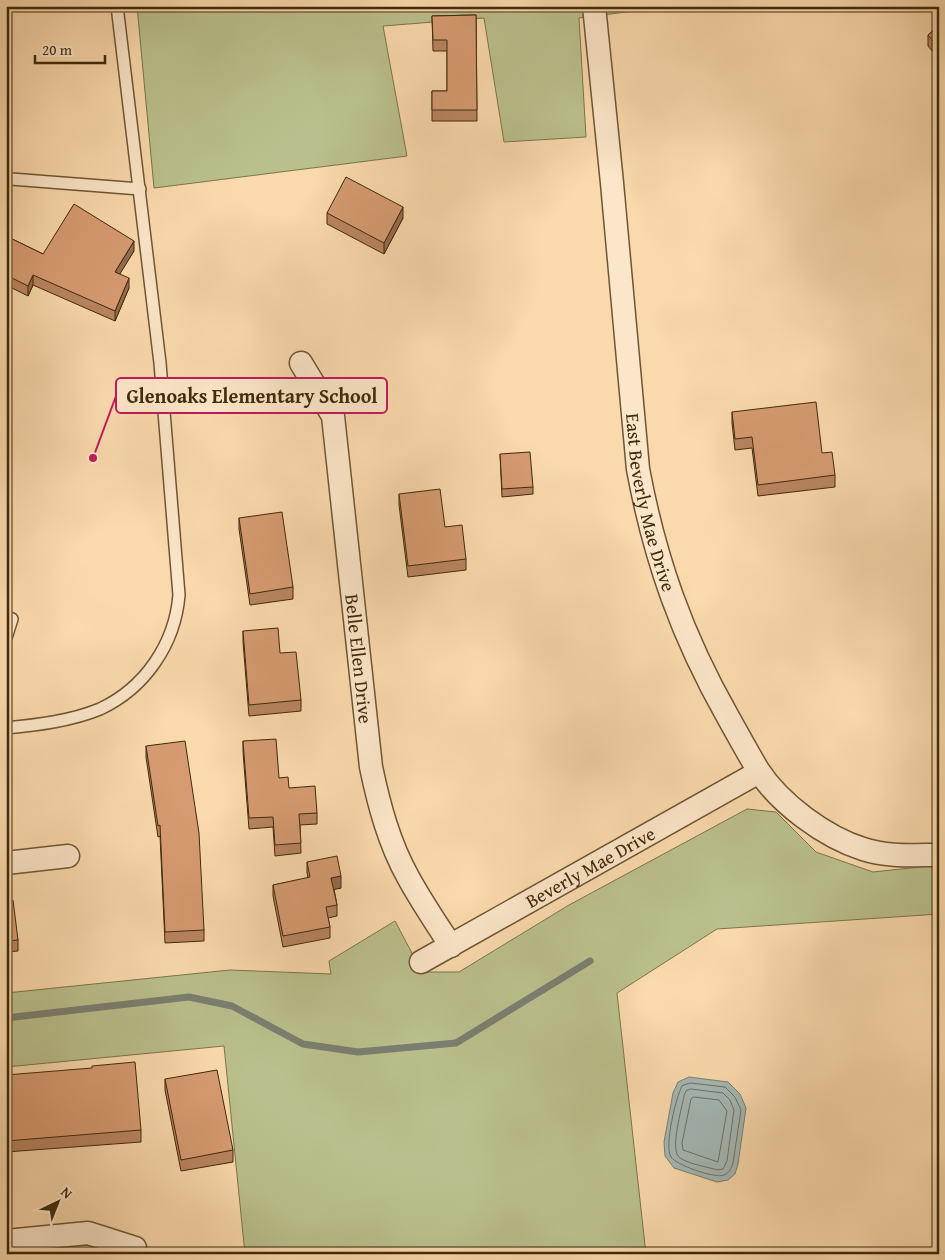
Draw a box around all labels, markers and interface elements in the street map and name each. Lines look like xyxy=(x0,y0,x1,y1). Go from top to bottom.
scale bar xyxy=(35,32,105,64)
text: 20 m xyxy=(42,39,73,60)
callout: Glenoaks Elementary School xyxy=(116,378,387,413)
text: Glenoaks Elementary School xyxy=(126,381,378,410)
street label: East Beverly Mae Drive xyxy=(619,412,683,595)
street label: Belle Ellen Drive xyxy=(338,592,380,725)
street label: Beverly Mae Drive xyxy=(520,819,660,915)
north arrow xyxy=(32,1178,82,1228)
text: N xyxy=(57,1182,78,1203)

